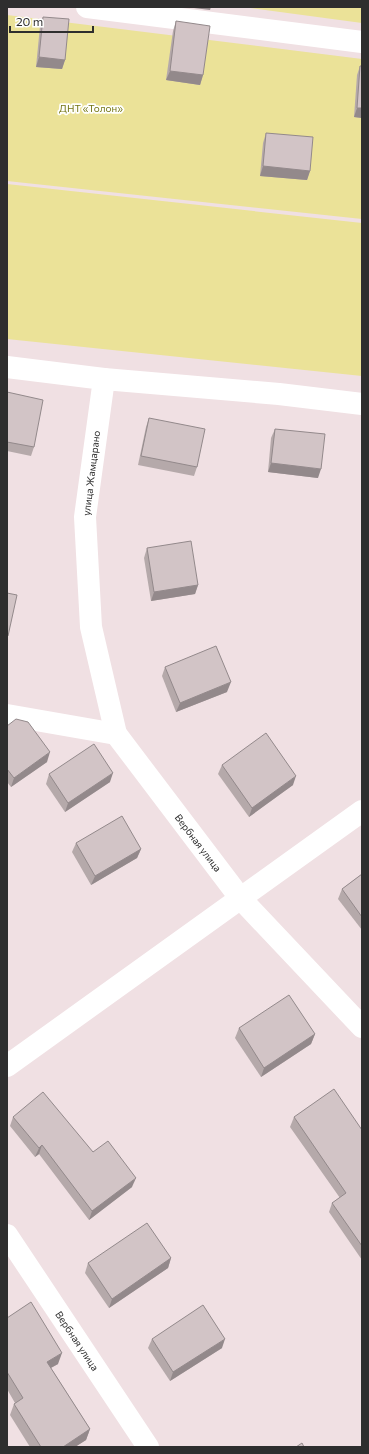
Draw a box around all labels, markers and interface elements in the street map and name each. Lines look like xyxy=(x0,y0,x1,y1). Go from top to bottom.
scale bar xyxy=(10,8,93,34)
text: 20 m xyxy=(16,14,43,28)
park label: ДНТ «Толон» xyxy=(59,102,123,114)
street label: улица Жамцарано xyxy=(80,430,102,516)
street label: Вербная улица xyxy=(173,812,224,874)
street label: Вербная улица xyxy=(53,1309,101,1373)

